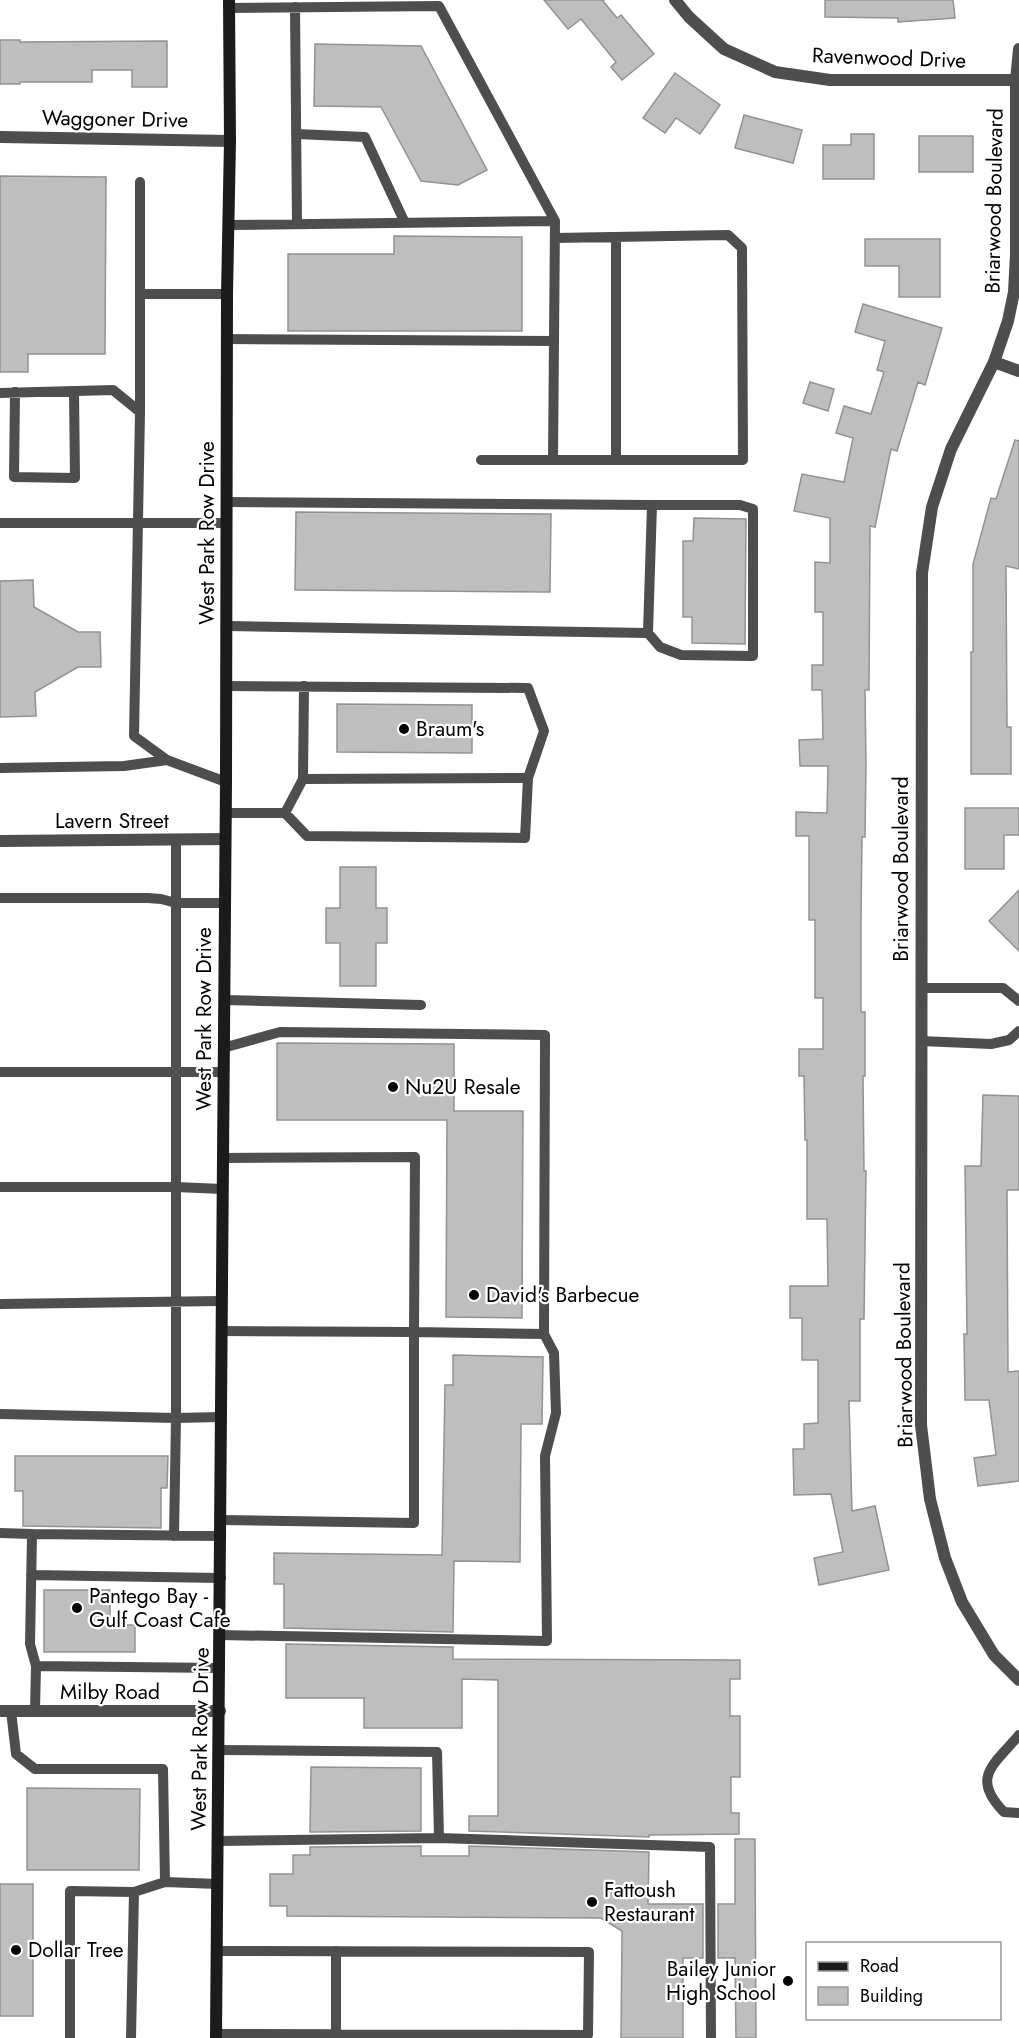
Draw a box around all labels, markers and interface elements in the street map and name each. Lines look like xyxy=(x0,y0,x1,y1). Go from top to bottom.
street label: Ravenwood Drive xyxy=(811,40,967,76)
street label: Waggoner Drive xyxy=(42,103,189,135)
street label: Briarwood Boulevard xyxy=(977,108,1011,294)
street label: West Park Row Drive xyxy=(192,441,222,625)
place label: Braum's xyxy=(416,714,484,744)
marker: Braum's xyxy=(397,722,411,736)
street label: Briarwood Boulevard xyxy=(886,776,916,962)
street label: Lavern Street xyxy=(55,806,169,836)
street label: West Park Row Drive xyxy=(189,927,219,1111)
place label: Nu2U Resale xyxy=(405,1072,521,1102)
marker: Nu2U Resale xyxy=(386,1080,400,1094)
street label: Briarwood Boulevard xyxy=(887,1262,921,1448)
place label: David's Barbecue xyxy=(486,1280,639,1310)
marker: David's Barbecue xyxy=(467,1288,481,1302)
place label: Pantego Bay - Gulf Coast Cafe xyxy=(89,1581,231,1635)
marker: Pantego Bay - Gulf Coast Cafe xyxy=(70,1601,84,1615)
street label: West Park Row Drive xyxy=(183,1647,217,1831)
street label: Milby Road xyxy=(60,1677,160,1707)
place label: Fattoush Restaurant xyxy=(604,1875,695,1929)
marker: Fattoush Restaurant xyxy=(585,1895,599,1909)
place label: Dollar Tree xyxy=(28,1935,124,1965)
legend xyxy=(806,1942,1001,2020)
marker: Dollar Tree xyxy=(9,1943,23,1957)
text: Road xyxy=(860,1953,899,1979)
place label: Bailey Junior High School xyxy=(666,1954,777,2008)
marker: Bailey Junior High School xyxy=(781,1974,795,1988)
text: Building xyxy=(860,1983,923,2009)

